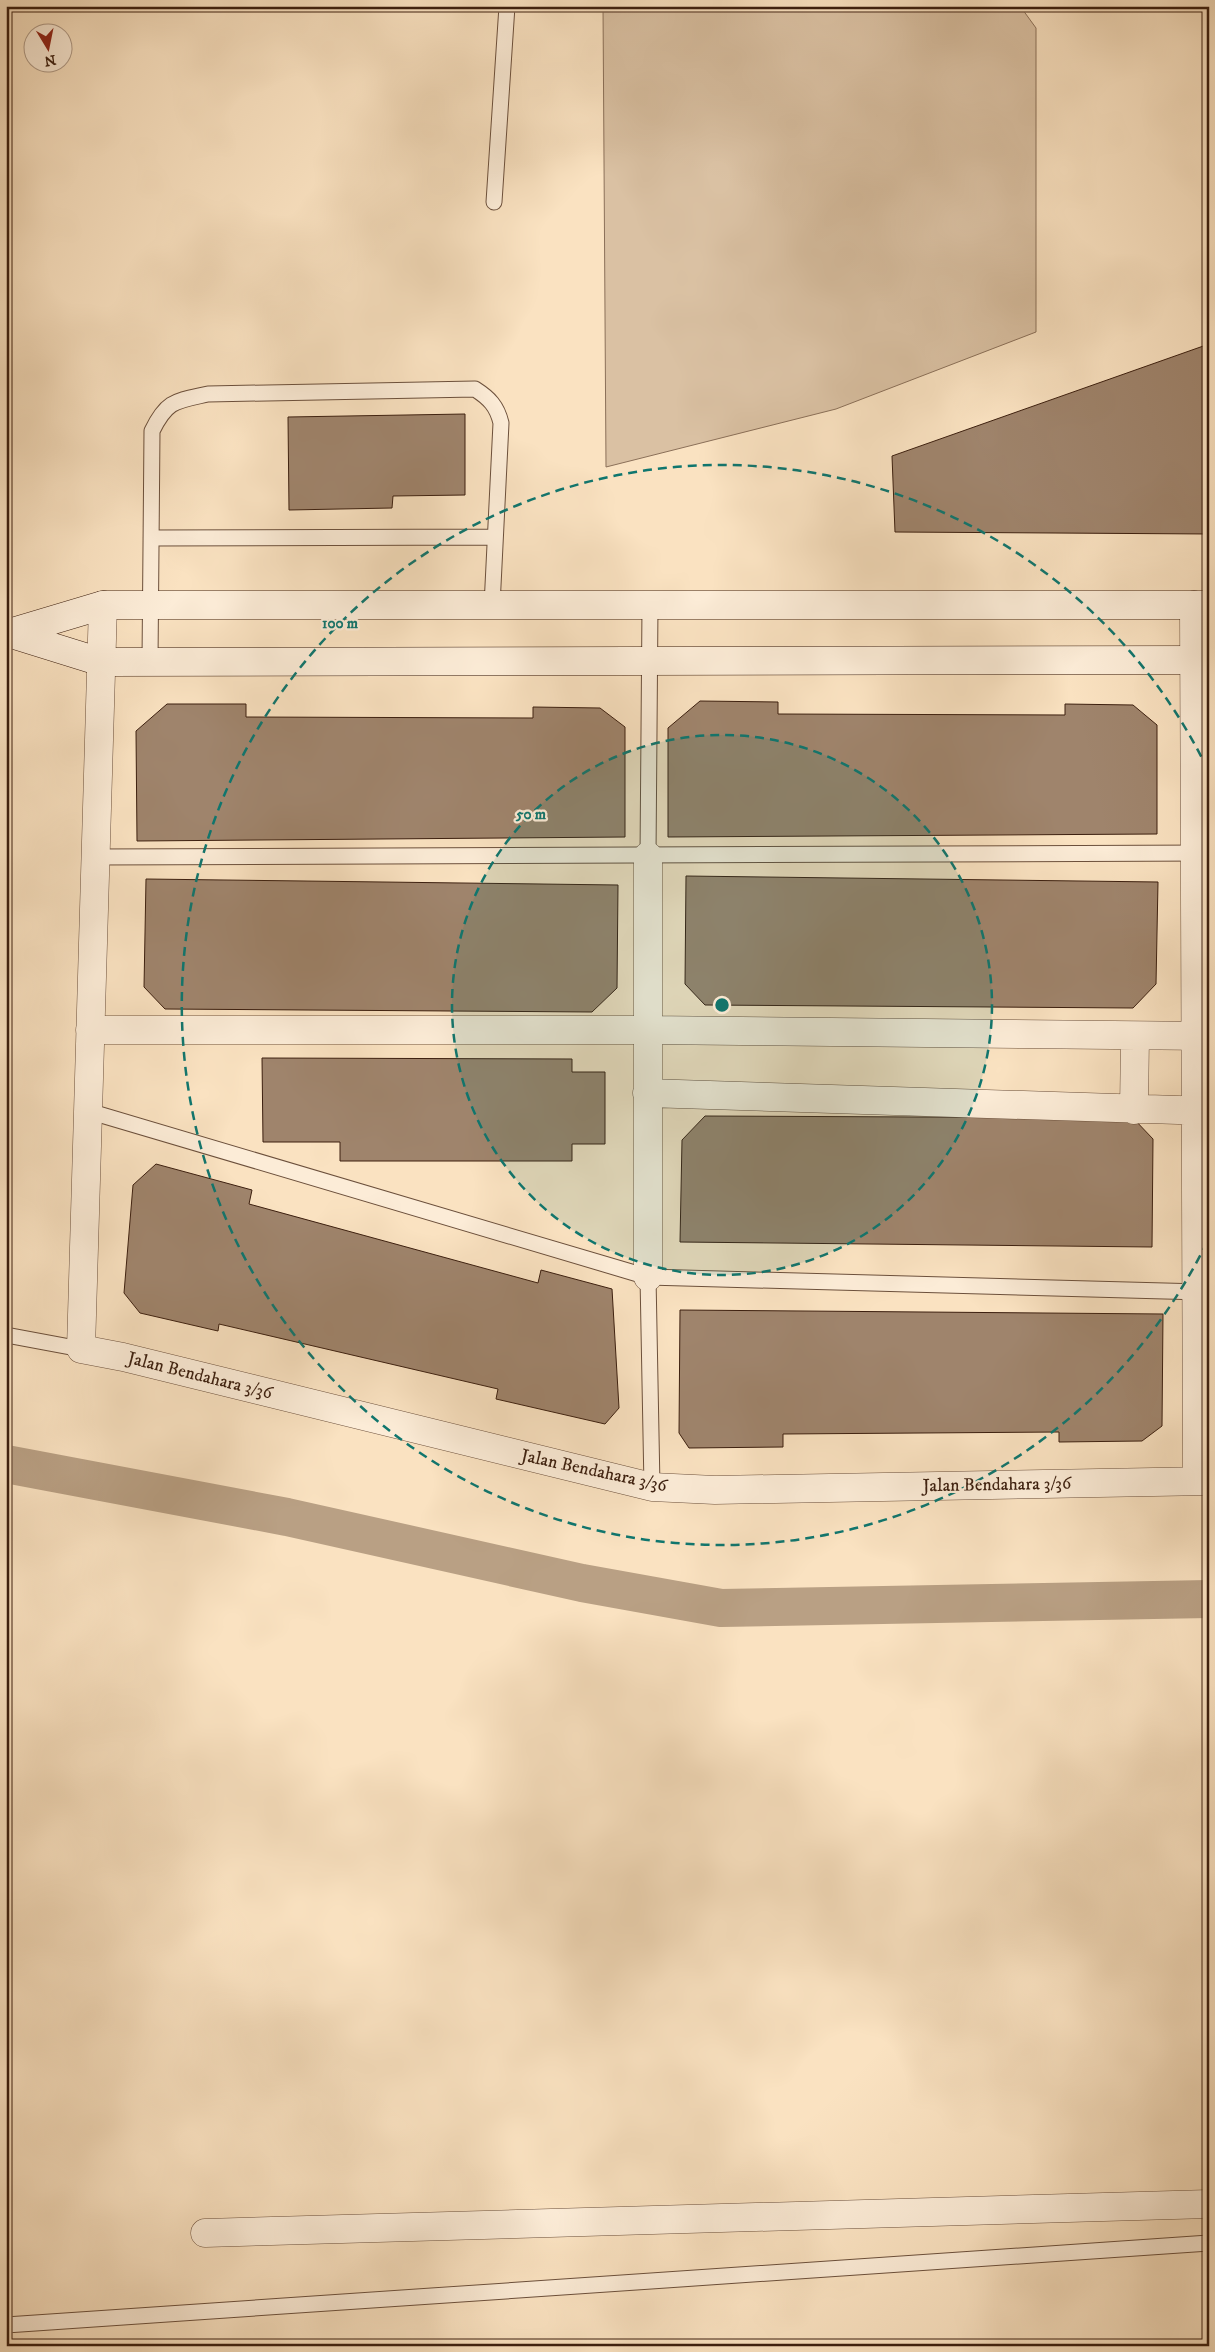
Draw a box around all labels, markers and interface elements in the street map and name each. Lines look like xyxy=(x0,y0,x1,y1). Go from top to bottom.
north arrow xyxy=(22,22,72,72)
text: N xyxy=(42,50,57,70)
text: 100 m xyxy=(322,614,359,633)
text: 50 m xyxy=(515,805,547,824)
centre of rings xyxy=(713,996,731,1014)
street label: Jalan Bendahara 3/36 xyxy=(123,1347,275,1405)
street label: Jalan Bendahara 3/36 xyxy=(517,1444,670,1497)
street label: Jalan Bendahara 3/36 xyxy=(921,1473,1072,1497)

